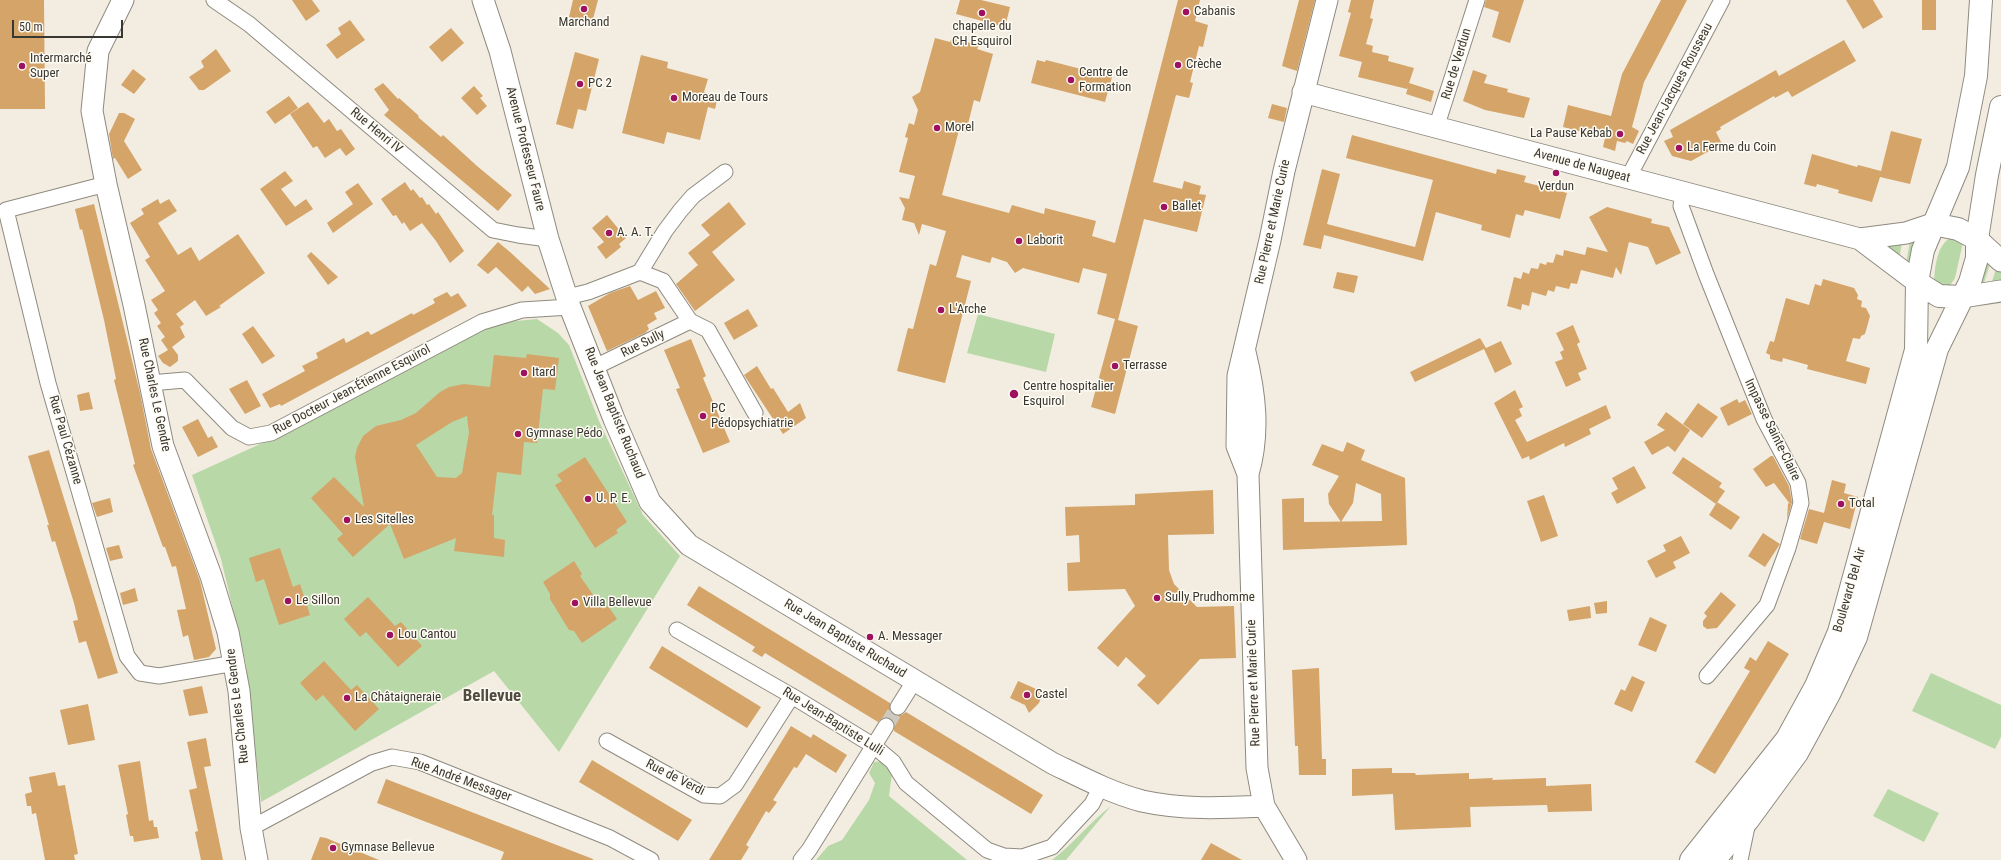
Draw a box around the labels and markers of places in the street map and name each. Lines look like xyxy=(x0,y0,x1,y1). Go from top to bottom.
marker: Marchand xyxy=(579,4,589,14)
place label: Cabanis xyxy=(1194,4,1235,20)
marker: Cabanis xyxy=(1181,7,1191,17)
marker: chapelle du CH Esquirol xyxy=(977,8,987,18)
place label: Marchand xyxy=(558,15,610,31)
place label: chapelle du CH Esquirol xyxy=(952,19,1012,50)
place label: Intermarché Super xyxy=(30,51,92,82)
place label: Crèche xyxy=(1186,57,1222,73)
marker: Crèche xyxy=(1173,60,1183,70)
marker: Intermarché Super xyxy=(17,61,27,71)
place label: Centre de Formation xyxy=(1079,65,1131,96)
marker: Centre de Formation xyxy=(1066,75,1076,85)
place label: PC 2 xyxy=(588,76,612,92)
marker: PC 2 xyxy=(575,79,585,89)
place label: Moreau de Tours xyxy=(682,90,768,106)
marker: Moreau de Tours xyxy=(669,93,679,103)
place label: Morel xyxy=(945,120,974,136)
marker: Morel xyxy=(932,123,942,133)
place label: La Pause Kebab xyxy=(1530,126,1612,142)
marker: La Pause Kebab xyxy=(1615,129,1625,139)
place label: La Ferme du Coin xyxy=(1687,140,1776,156)
marker: La Ferme du Coin xyxy=(1674,143,1684,153)
marker: Verdun xyxy=(1551,168,1561,178)
place label: Verdun xyxy=(1538,179,1574,195)
place label: Ballet xyxy=(1172,199,1201,215)
marker: Ballet xyxy=(1159,202,1169,212)
place label: A. A. T. xyxy=(617,225,654,241)
marker: A. A. T. xyxy=(604,228,614,238)
place label: Laborit xyxy=(1027,233,1063,249)
marker: Laborit xyxy=(1014,236,1024,246)
place label: L'Arche xyxy=(949,302,986,318)
marker: L'Arche xyxy=(936,305,946,315)
place label: Terrasse xyxy=(1123,358,1167,374)
marker: Terrasse xyxy=(1110,361,1120,371)
place label: Itard xyxy=(532,365,556,381)
marker: Itard xyxy=(519,368,529,378)
place label: Centre hospitalier Esquirol xyxy=(1023,379,1114,410)
marker: Centre hospitalier Esquirol xyxy=(1008,388,1020,400)
place label: PC Pédopsychiatrie xyxy=(711,401,793,432)
marker: PC Pédopsychiatrie xyxy=(698,411,708,421)
place label: Gymnase Pédo xyxy=(526,426,603,442)
marker: Gymnase Pédo xyxy=(513,429,523,439)
place label: U. P. E. xyxy=(596,491,631,507)
marker: U. P. E. xyxy=(583,494,593,504)
place label: Total xyxy=(1849,496,1875,512)
marker: Total xyxy=(1836,499,1846,509)
place label: Les Sitelles xyxy=(355,512,414,528)
marker: Les Sitelles xyxy=(342,515,352,525)
place label: Sully Prudhomme xyxy=(1165,590,1255,606)
place label: Le Sillon xyxy=(296,593,340,609)
marker: Sully Prudhomme xyxy=(1152,593,1162,603)
place label: Villa Bellevue xyxy=(583,595,652,611)
marker: Le Sillon xyxy=(283,596,293,606)
marker: Villa Bellevue xyxy=(570,598,580,608)
place label: Lou Cantou xyxy=(398,627,456,643)
place label: A. Messager xyxy=(878,629,942,645)
marker: Lou Cantou xyxy=(385,630,395,640)
marker: A. Messager xyxy=(865,632,875,642)
place label: Castel xyxy=(1035,687,1067,703)
place label: La Châtaigneraie xyxy=(355,690,441,706)
marker: Castel xyxy=(1022,690,1032,700)
marker: La Châtaigneraie xyxy=(342,693,352,703)
place label: Gymnase Bellevue xyxy=(341,840,435,856)
marker: Gymnase Bellevue xyxy=(328,843,338,853)

